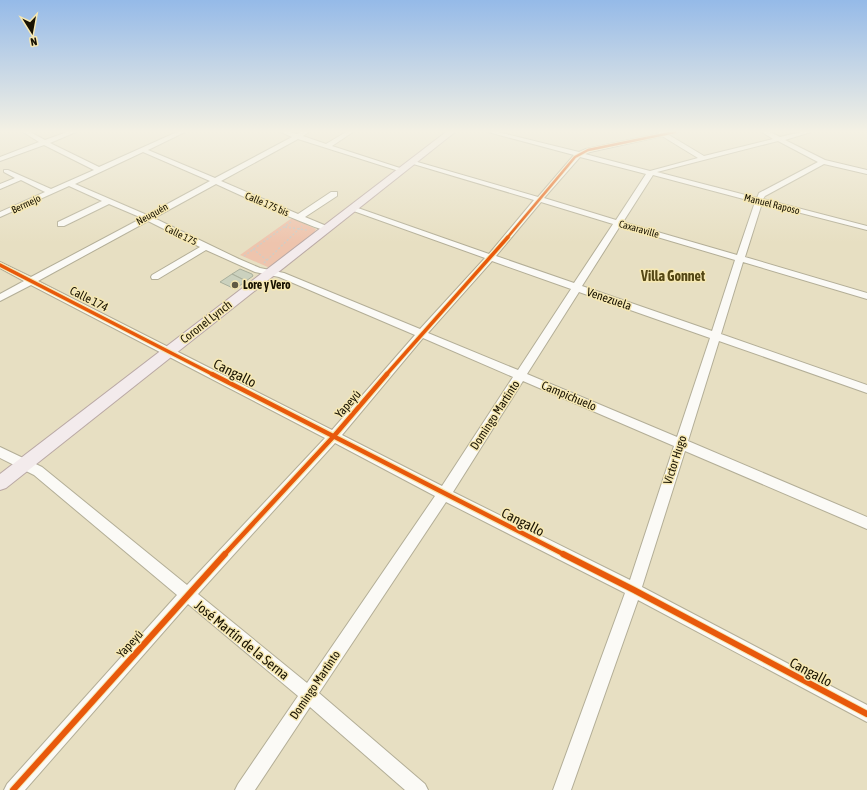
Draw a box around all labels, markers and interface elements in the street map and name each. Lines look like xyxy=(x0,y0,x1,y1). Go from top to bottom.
north arrow xyxy=(12,12,52,52)
text: N xyxy=(30,35,38,48)
street label: Calle 175 bis xyxy=(244,190,291,218)
street label: Bermejo xyxy=(10,192,43,216)
street label: Manuel Raposo xyxy=(743,192,801,216)
street label: Neuquén xyxy=(134,201,170,227)
street label: Caxaraville xyxy=(618,218,661,240)
street label: Calle 175 xyxy=(163,223,199,248)
district label: Villa Gonnet xyxy=(640,268,705,284)
place label: Lore y Vero xyxy=(243,278,291,292)
marker: Lore y Vero xyxy=(230,280,240,290)
street label: Calle 174 xyxy=(67,283,111,315)
street label: Venezuela xyxy=(585,285,633,313)
street label: Coronel Lynch xyxy=(177,298,235,346)
street label: Cangallo xyxy=(211,355,259,391)
street label: Domingo Martinto xyxy=(467,377,523,452)
street label: Campichuelo xyxy=(539,378,599,414)
street label: Yapeyú xyxy=(332,387,364,421)
street label: Victor Hugo xyxy=(661,433,690,486)
street label: Cangallo xyxy=(499,504,547,540)
street label: José Martín de la Serna xyxy=(192,597,292,683)
street label: Yapeyú xyxy=(114,627,146,661)
street label: Domingo Martinto xyxy=(287,648,343,722)
street label: Cangallo xyxy=(787,654,835,690)

